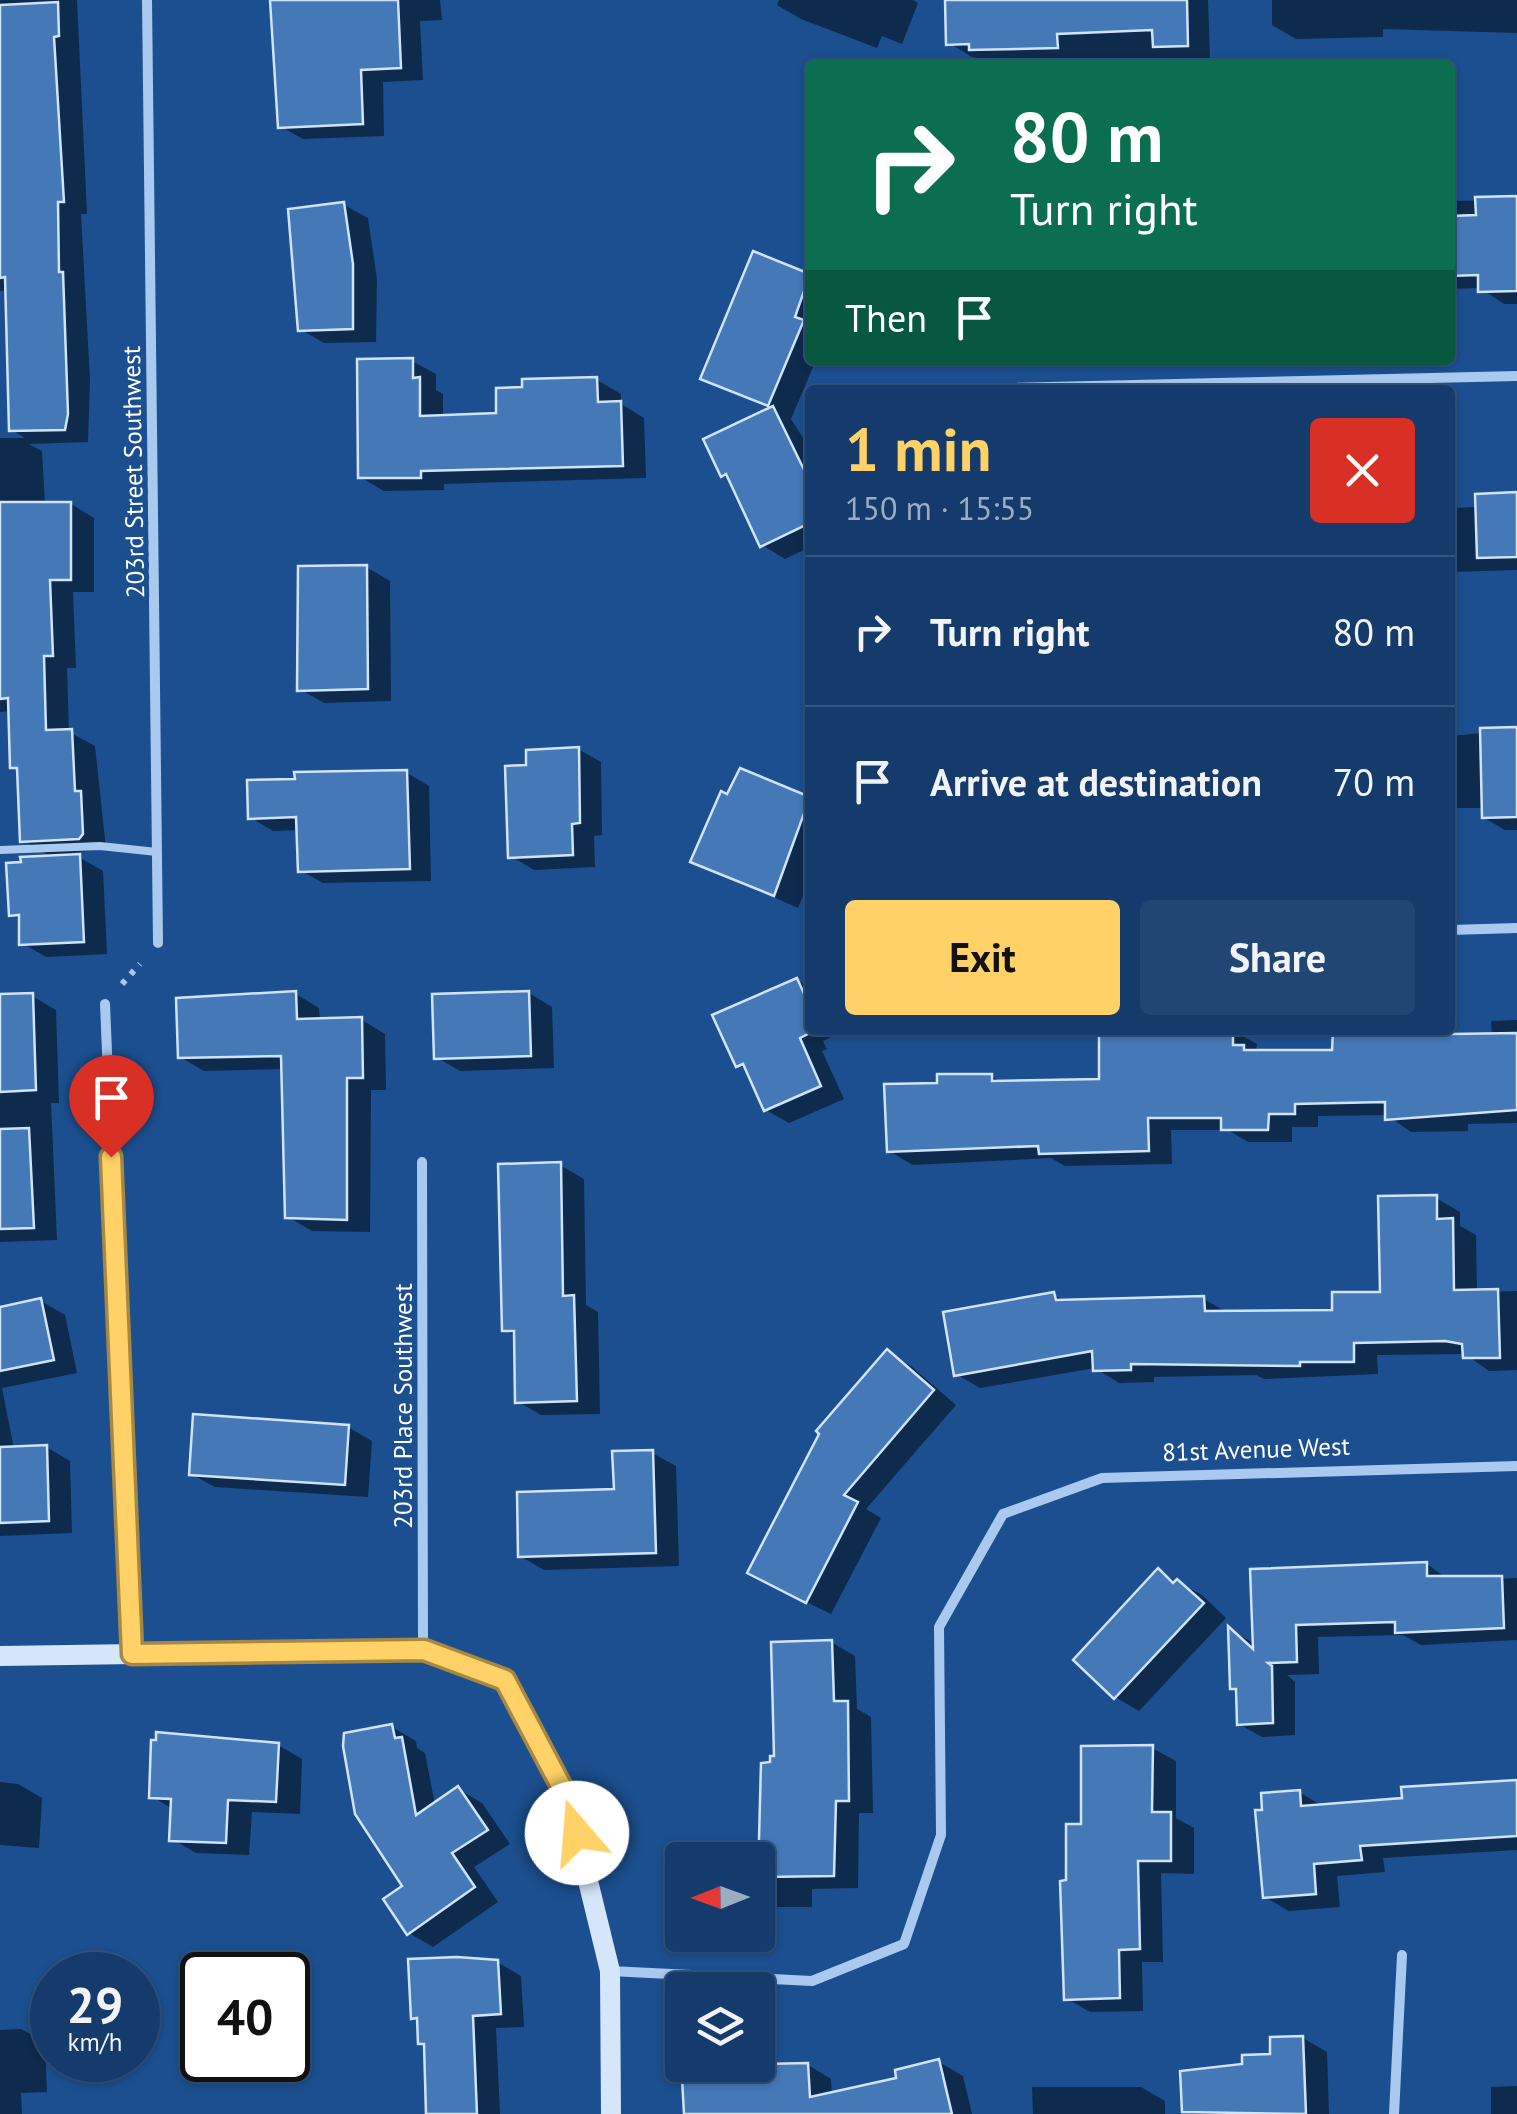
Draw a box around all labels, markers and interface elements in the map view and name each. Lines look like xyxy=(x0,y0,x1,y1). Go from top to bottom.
text: 80 m xyxy=(1010,91,1163,181)
icon: right xyxy=(845,100,975,230)
text: Turn right xyxy=(1010,179,1198,237)
icon: arrive xyxy=(947,290,1002,345)
text: Then xyxy=(845,293,927,342)
street label: 203rd Street Southwest xyxy=(115,345,151,598)
text: 1 min xyxy=(845,410,991,488)
button: close xyxy=(1310,418,1415,523)
text: 150 m · 15:55 xyxy=(845,487,1034,529)
icon: right xyxy=(845,604,900,659)
text: Turn right xyxy=(930,607,1090,656)
text: 80 m xyxy=(1333,607,1415,656)
icon: arrive xyxy=(845,754,900,809)
text: Arrive at destination xyxy=(930,757,1262,806)
text: 70 m xyxy=(1333,757,1415,806)
button: Exit xyxy=(845,900,1120,1015)
button: Share xyxy=(1140,900,1415,1015)
pin xyxy=(69,1055,154,1158)
icon: arrive xyxy=(84,1070,139,1125)
street label: 203rd Place Southwest xyxy=(387,1283,419,1529)
street label: 81st Avenue West xyxy=(1162,1430,1351,1468)
position arrow xyxy=(525,1781,629,1885)
north arrow xyxy=(665,1842,775,1952)
map controls xyxy=(665,1842,775,2082)
speed limit sign: 40 xyxy=(180,1952,310,2082)
text: 29 xyxy=(67,1972,123,2037)
button: layers xyxy=(665,1972,775,2082)
text: km/h xyxy=(68,2026,122,2058)

